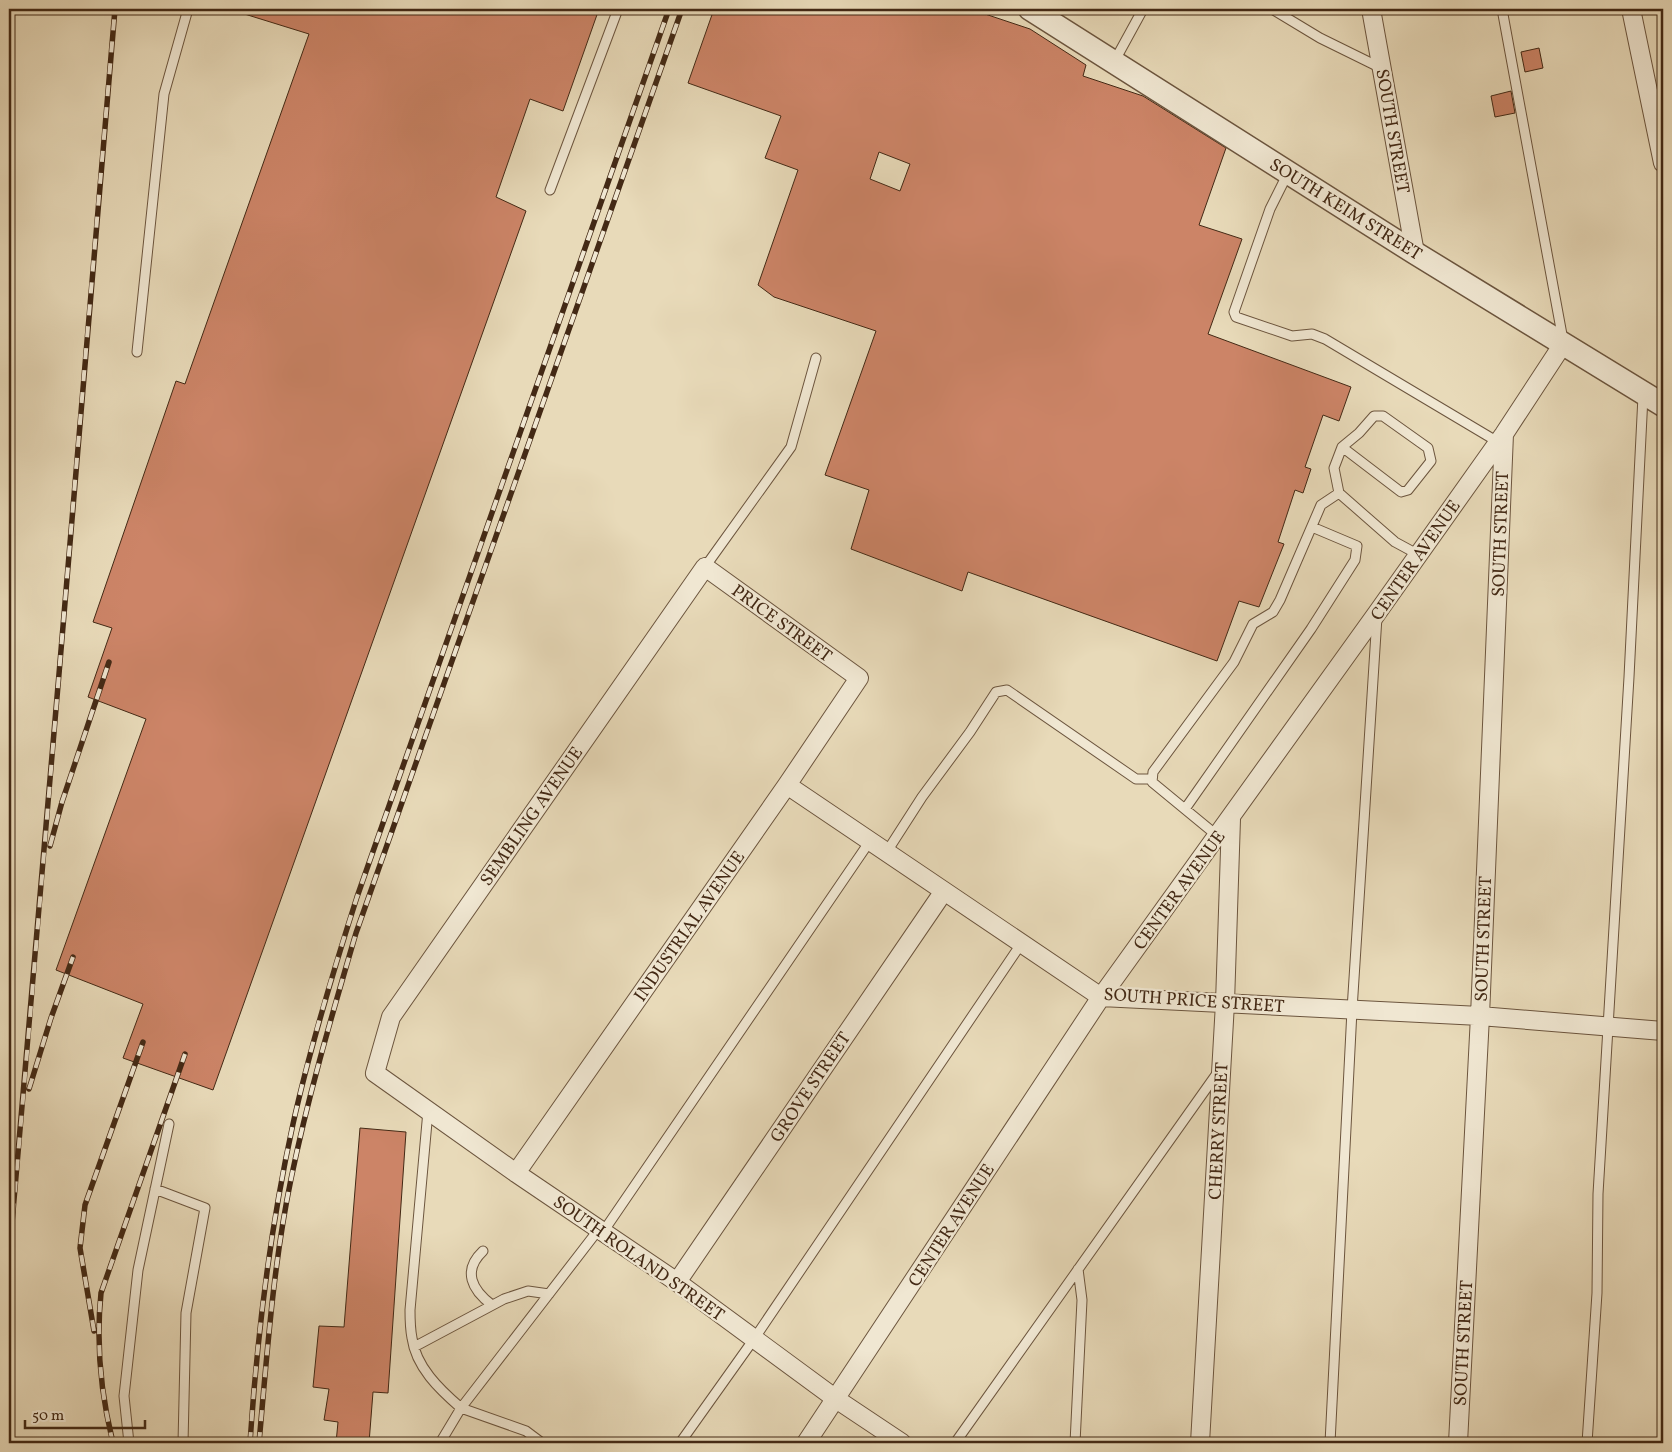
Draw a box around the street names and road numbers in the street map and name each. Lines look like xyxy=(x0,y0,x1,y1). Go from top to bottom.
street label: SOUTH STREET xyxy=(1368,67,1415,196)
street label: SOUTH KEIM STREET xyxy=(1264,153,1427,268)
street label: SOUTH STREET xyxy=(1487,470,1516,597)
street label: CENTER AVENUE xyxy=(1365,495,1467,626)
street label: PRICE STREET xyxy=(726,579,837,669)
street label: SEMBLING AVENUE xyxy=(475,742,590,892)
street label: CENTER AVENUE xyxy=(1128,826,1232,956)
street label: INDUSTRIAL AVENUE xyxy=(629,846,752,1007)
street label: SOUTH STREET xyxy=(1470,875,1499,1002)
street label: SOUTH PRICE STREET xyxy=(1103,983,1286,1020)
street label: GROVE STREET xyxy=(765,1027,858,1148)
street label: CHERRY STREET xyxy=(1203,1061,1236,1200)
street label: CENTER AVENUE xyxy=(903,1159,1002,1292)
street label: SOUTH ROLAND STREET xyxy=(547,1190,729,1328)
street label: SOUTH STREET xyxy=(1449,1279,1480,1407)

